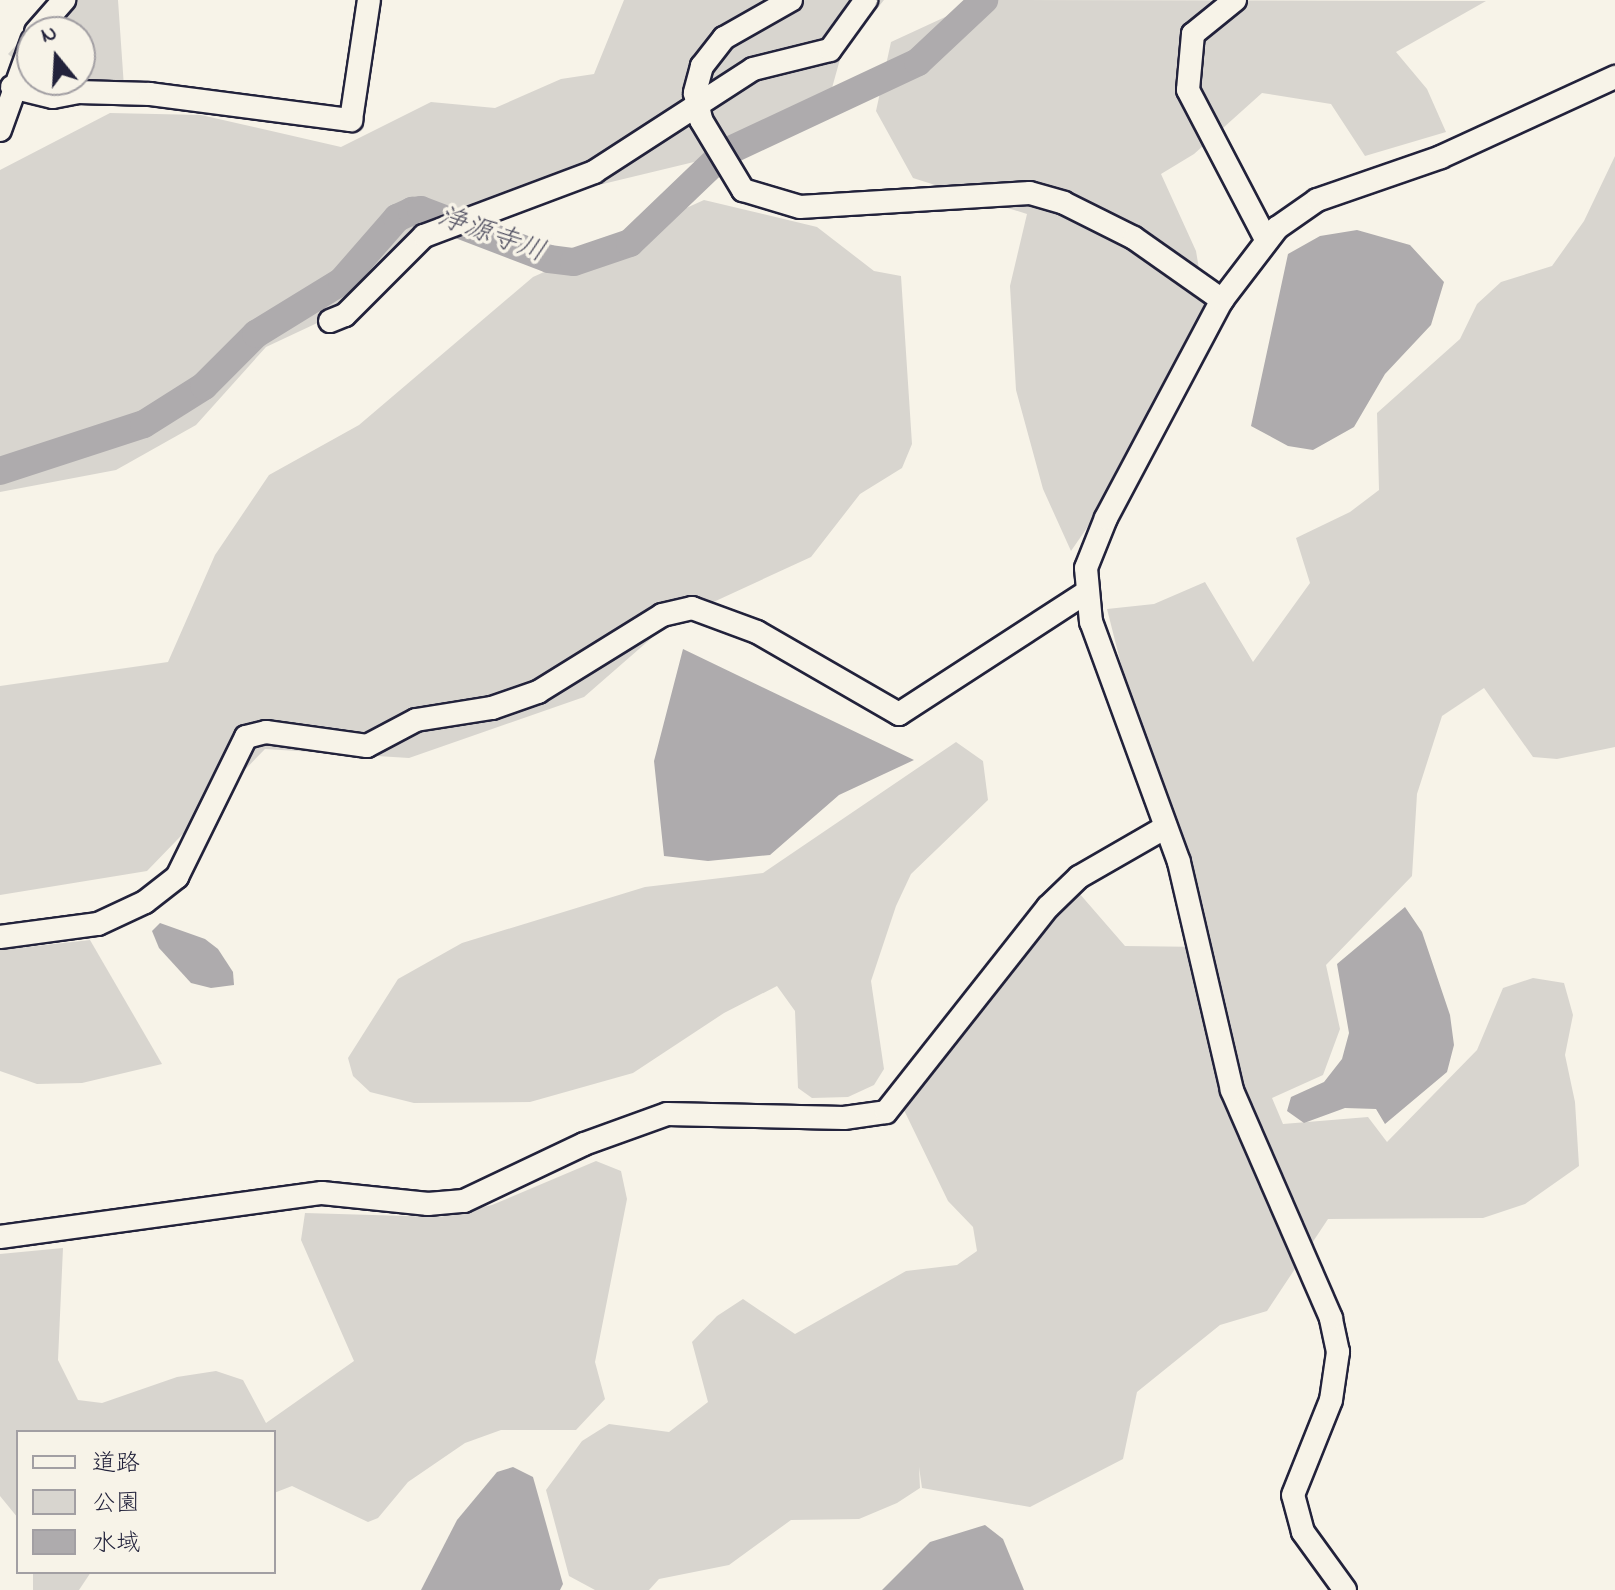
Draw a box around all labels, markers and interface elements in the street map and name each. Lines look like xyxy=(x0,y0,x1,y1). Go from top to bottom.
north arrow xyxy=(16,16,96,96)
text: N xyxy=(37,18,61,53)
water label: 浄源寺川 xyxy=(433,201,549,271)
legend xyxy=(16,1430,276,1574)
text: 道路 xyxy=(92,1447,140,1482)
text: 公園 xyxy=(92,1487,140,1522)
text: 水域 xyxy=(92,1527,140,1562)

